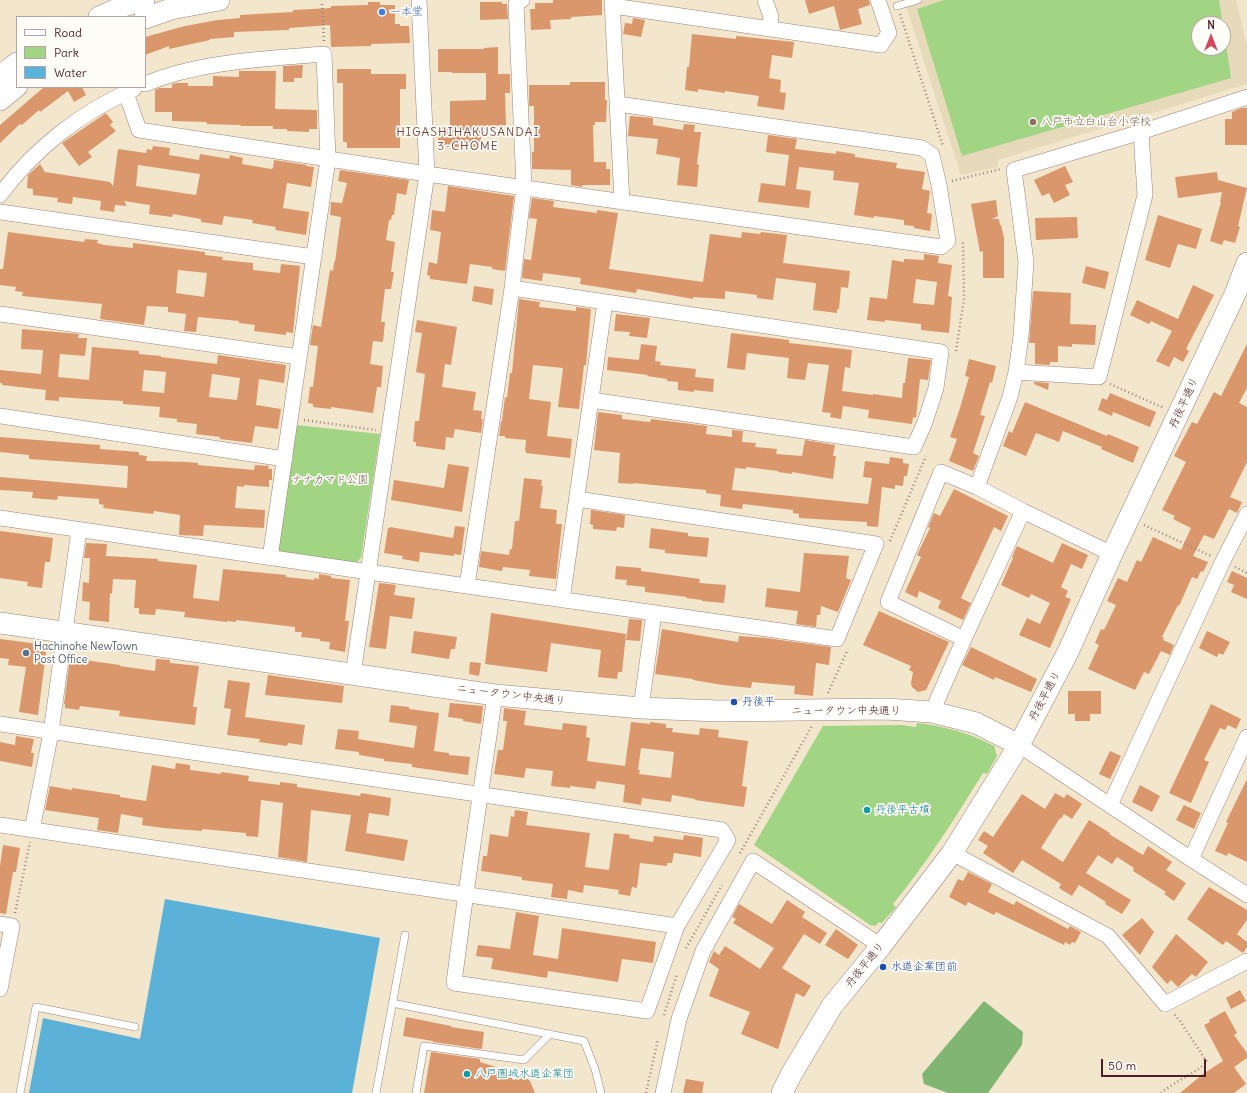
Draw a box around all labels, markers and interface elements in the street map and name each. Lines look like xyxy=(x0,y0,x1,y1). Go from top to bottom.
place label: 一本堂 xyxy=(390,5,423,19)
marker: 一本堂 xyxy=(377,7,387,17)
legend xyxy=(16,16,146,88)
north arrow xyxy=(1191,16,1231,56)
text: N xyxy=(1207,18,1215,32)
text: Road xyxy=(54,25,82,40)
text: Park xyxy=(54,45,79,60)
text: Water xyxy=(54,65,87,80)
place label: 八戸市立白山台小学校 xyxy=(1041,115,1151,129)
marker: 八戸市立白山台小学校 xyxy=(1028,117,1038,127)
district label: HIGASHIHAKUSANDAI 3-CHOME xyxy=(396,126,540,154)
street label: 丹後平通り xyxy=(1166,375,1202,431)
park label: ナナカマド公園 xyxy=(292,473,368,487)
place label: Hachinohe NewTown Post Office xyxy=(34,640,138,666)
marker: Hachinohe NewTown Post Office xyxy=(21,648,31,658)
street label: 丹後平通り xyxy=(1026,669,1064,723)
street label: ニュータウン中央通り xyxy=(456,682,566,708)
place label: 丹後平 xyxy=(742,695,775,709)
marker: 丹後平 xyxy=(729,697,739,707)
street label: ニュータウン中央通り xyxy=(791,704,901,718)
place label: 丹後平古墳 xyxy=(875,803,930,817)
marker: 丹後平古墳 xyxy=(862,805,872,815)
street label: 丹後平通り xyxy=(843,939,887,991)
place label: 水道企業団前 xyxy=(891,960,957,974)
marker: 水道企業団前 xyxy=(878,962,888,972)
scale bar xyxy=(1103,1051,1208,1077)
text: 50 m xyxy=(1108,1058,1136,1073)
place label: 八戸圏域水道企業団 xyxy=(475,1067,574,1081)
marker: 八戸圏域水道企業団 xyxy=(462,1069,472,1079)

